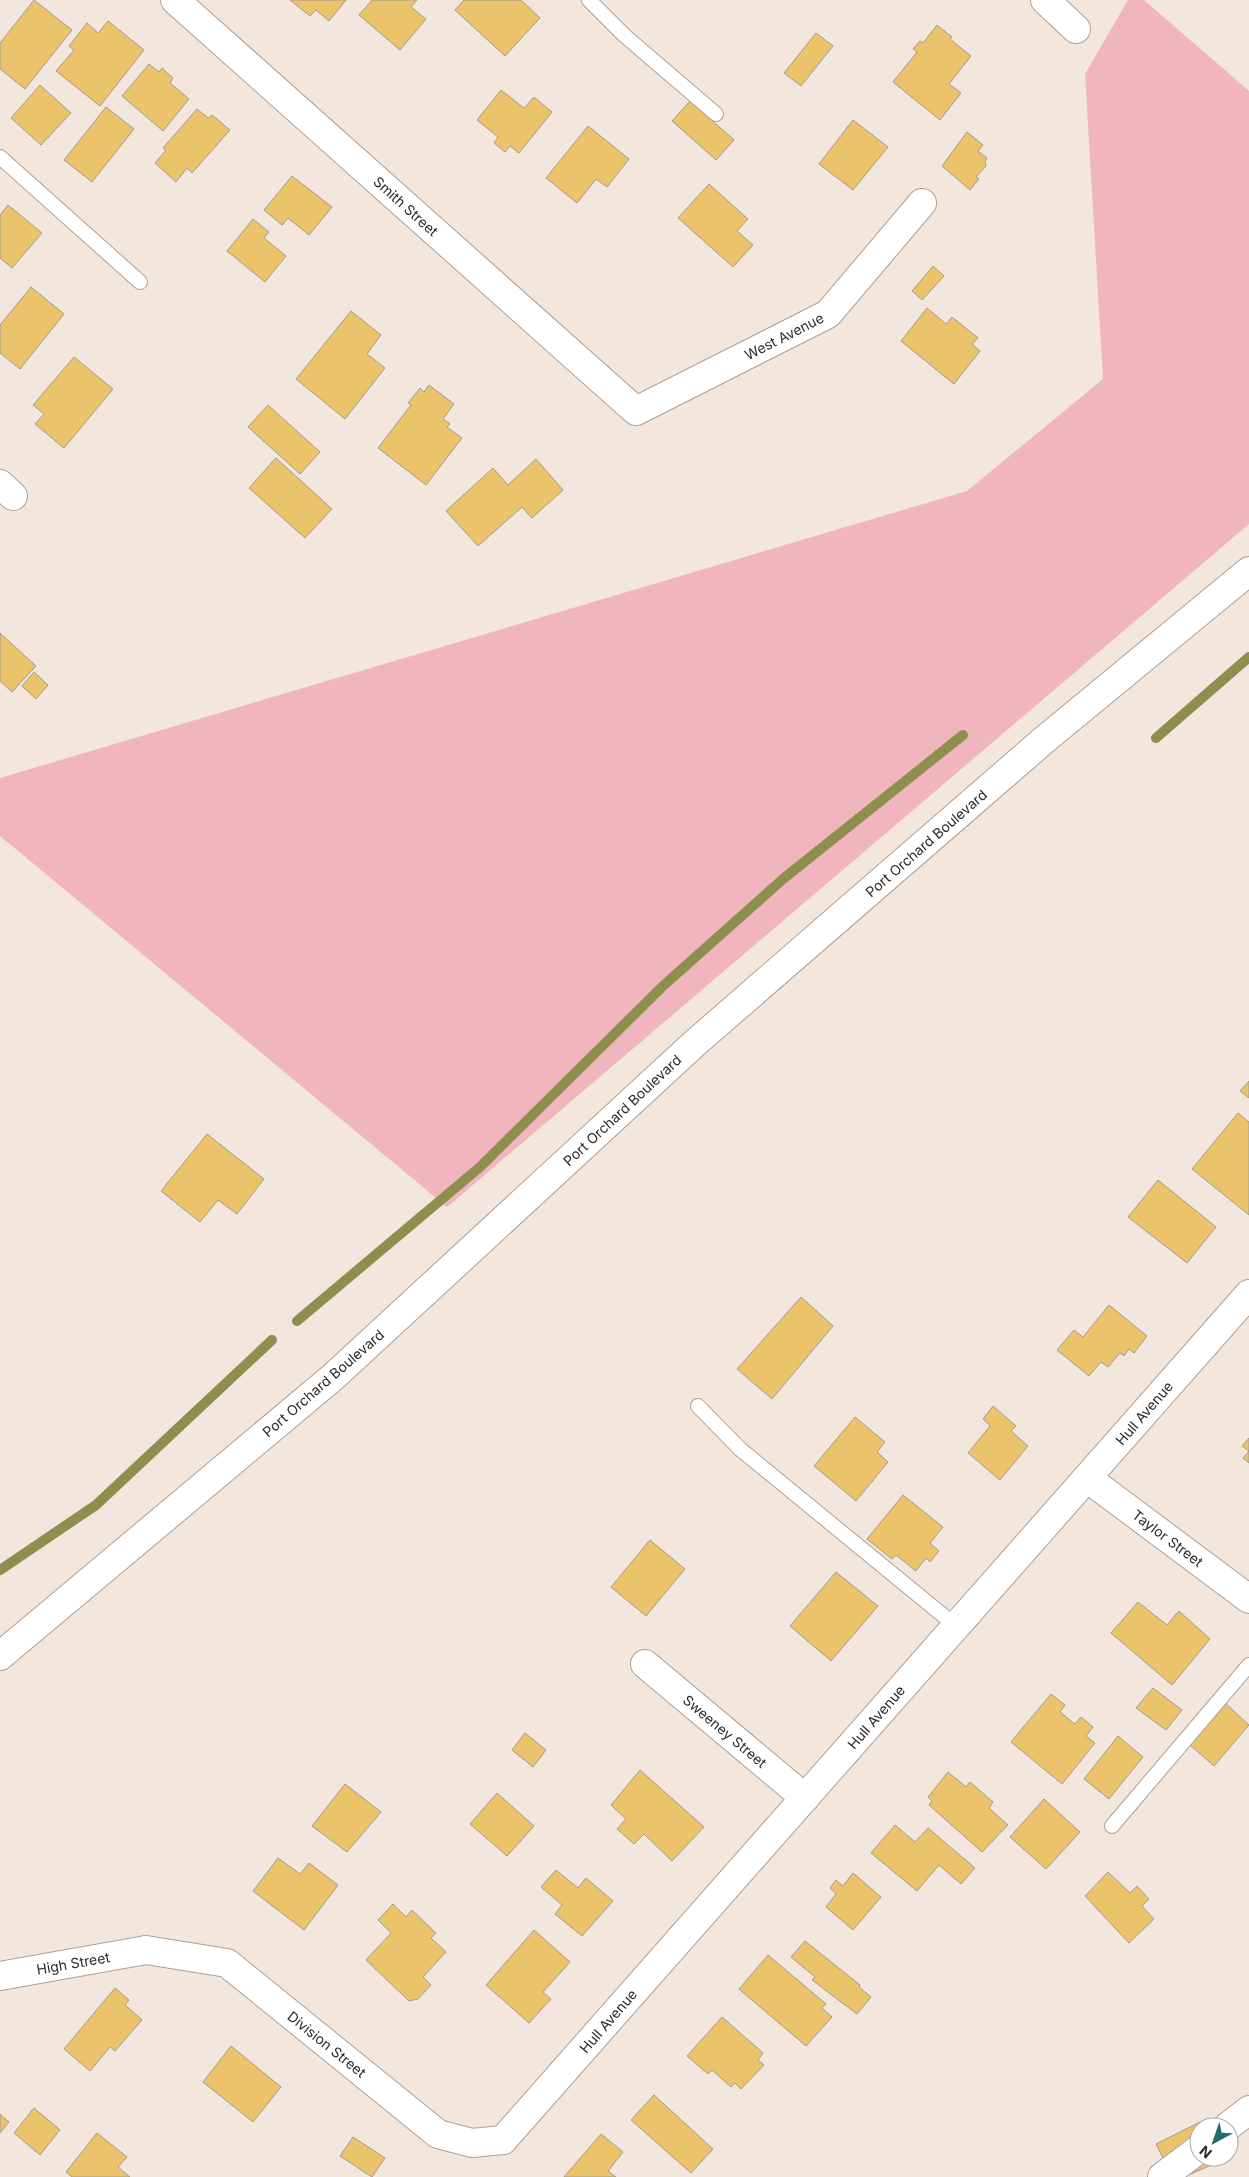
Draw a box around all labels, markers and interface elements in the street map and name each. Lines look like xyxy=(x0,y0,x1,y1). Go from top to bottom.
street label: Smith Street xyxy=(370,173,442,240)
street label: West Avenue xyxy=(742,309,826,363)
street label: Port Orchard Boulevard xyxy=(862,786,990,900)
street label: Port Orchard Boulevard xyxy=(559,1051,685,1169)
street label: Port Orchard Boulevard xyxy=(259,1326,387,1440)
street label: Hull Avenue xyxy=(1112,1378,1176,1448)
street label: Taylor Street xyxy=(1129,1506,1207,1570)
street label: Hull Avenue xyxy=(844,1682,908,1752)
street label: Sweeney Street xyxy=(680,1691,771,1771)
street label: High Street xyxy=(35,1948,111,1978)
street label: Hull Avenue xyxy=(576,1986,640,2056)
street label: Division Street xyxy=(284,2007,370,2081)
north arrow xyxy=(1189,2117,1239,2167)
text: N xyxy=(1196,2142,1215,2162)

